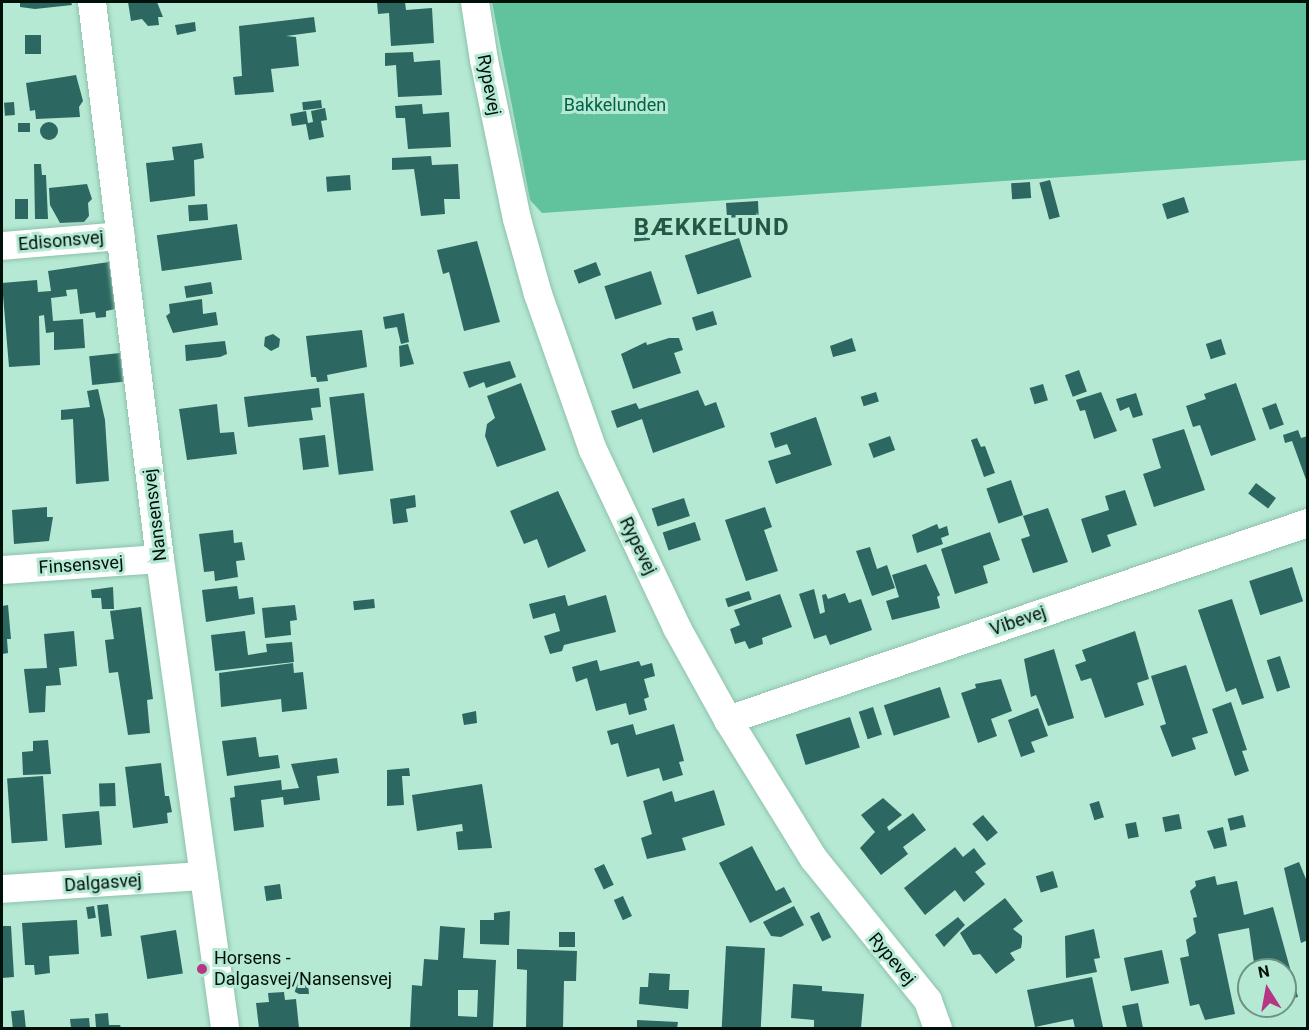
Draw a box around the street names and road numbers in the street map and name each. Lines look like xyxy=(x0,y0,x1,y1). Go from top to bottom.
street label: Rypevej xyxy=(473,53,505,117)
street label: Edisonsvej xyxy=(17,227,105,255)
street label: Nansensvej xyxy=(139,467,171,563)
street label: Rypevej xyxy=(615,514,661,578)
street label: Finsensvej xyxy=(38,551,124,579)
street label: Vibevej xyxy=(987,601,1049,641)
street label: Dalgasvej xyxy=(64,870,142,896)
street label: Rypevej xyxy=(864,928,920,990)

